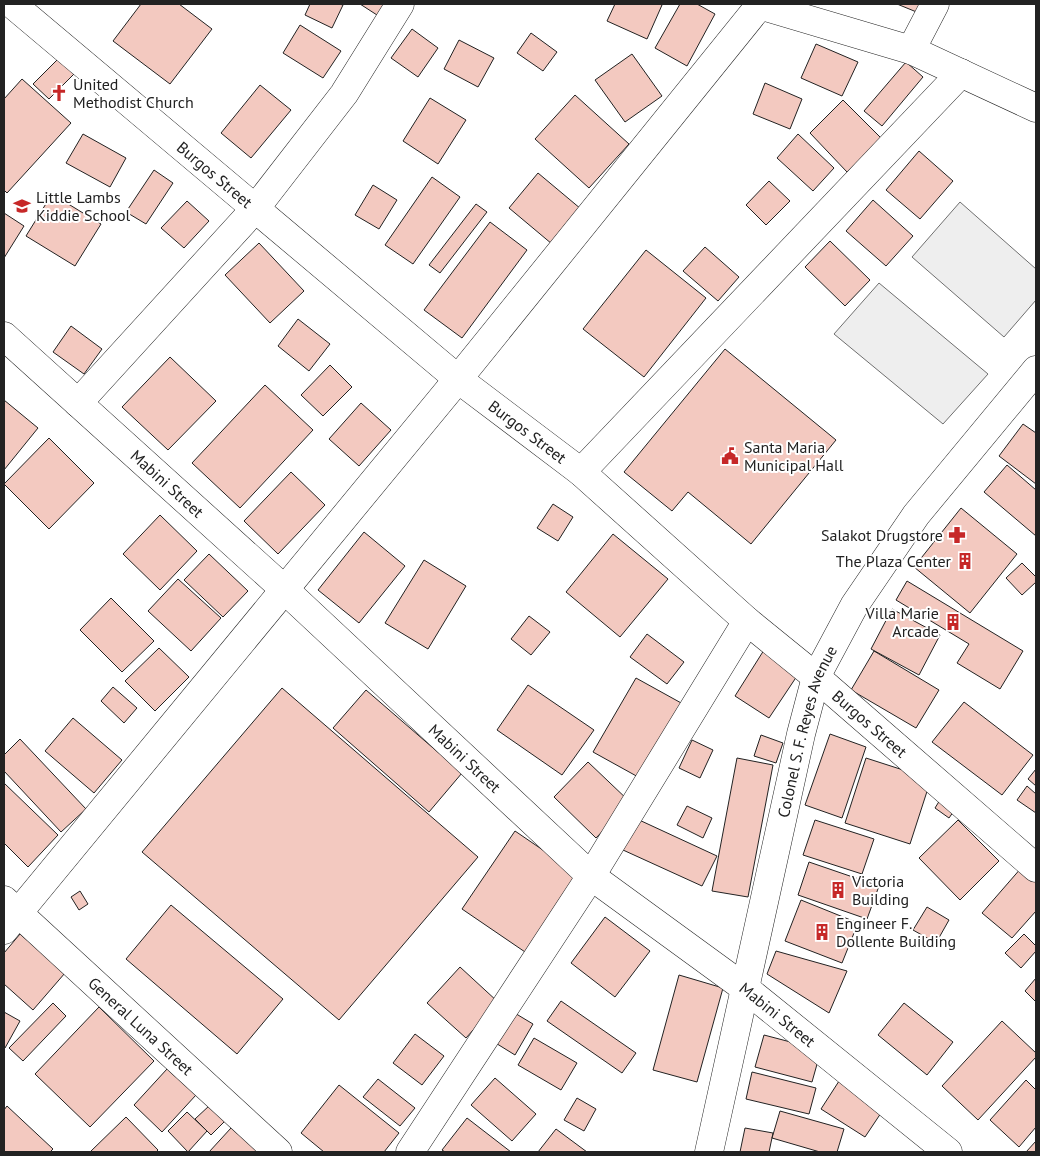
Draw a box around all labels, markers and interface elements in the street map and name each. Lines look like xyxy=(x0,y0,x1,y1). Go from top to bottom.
place label: United Methodist Church xyxy=(73,74,194,112)
church icon: United Methodist Church xyxy=(49,83,69,103)
street label: Burgos Street xyxy=(173,137,257,212)
place label: Little Lambs Kiddie School xyxy=(36,187,131,225)
school or university icon: Little Lambs Kiddie School xyxy=(12,196,32,216)
street label: Burgos Street xyxy=(485,396,571,468)
place label: Santa Maria Municipal Hall xyxy=(744,437,844,475)
street label: Mabini Street xyxy=(126,445,208,522)
public building icon: Santa Maria Municipal Hall xyxy=(720,446,740,466)
place label: Salakot Drugstore xyxy=(821,525,943,545)
pharmacy icon: Salakot Drugstore xyxy=(947,525,967,545)
place label: The Plaza Center xyxy=(836,551,952,571)
building icon: The Plaza Center xyxy=(955,551,975,571)
place label: Villa Marie Arcade xyxy=(865,603,939,641)
building icon: Villa Marie Arcade xyxy=(943,612,963,632)
street label: Colonel S. F. Reyes Avenue xyxy=(773,642,841,819)
street label: Burgos Street xyxy=(828,686,912,762)
street label: Mabini Street xyxy=(425,719,506,797)
place label: Victoria Building xyxy=(851,871,909,909)
building icon: Victoria Building xyxy=(828,880,848,900)
place label: Engineer F. Dollente Building xyxy=(836,913,956,951)
building icon: Engineer F. Dollente Building xyxy=(812,922,832,942)
street label: General Luna Street xyxy=(84,973,198,1080)
street label: Mabini Street xyxy=(736,978,820,1051)

